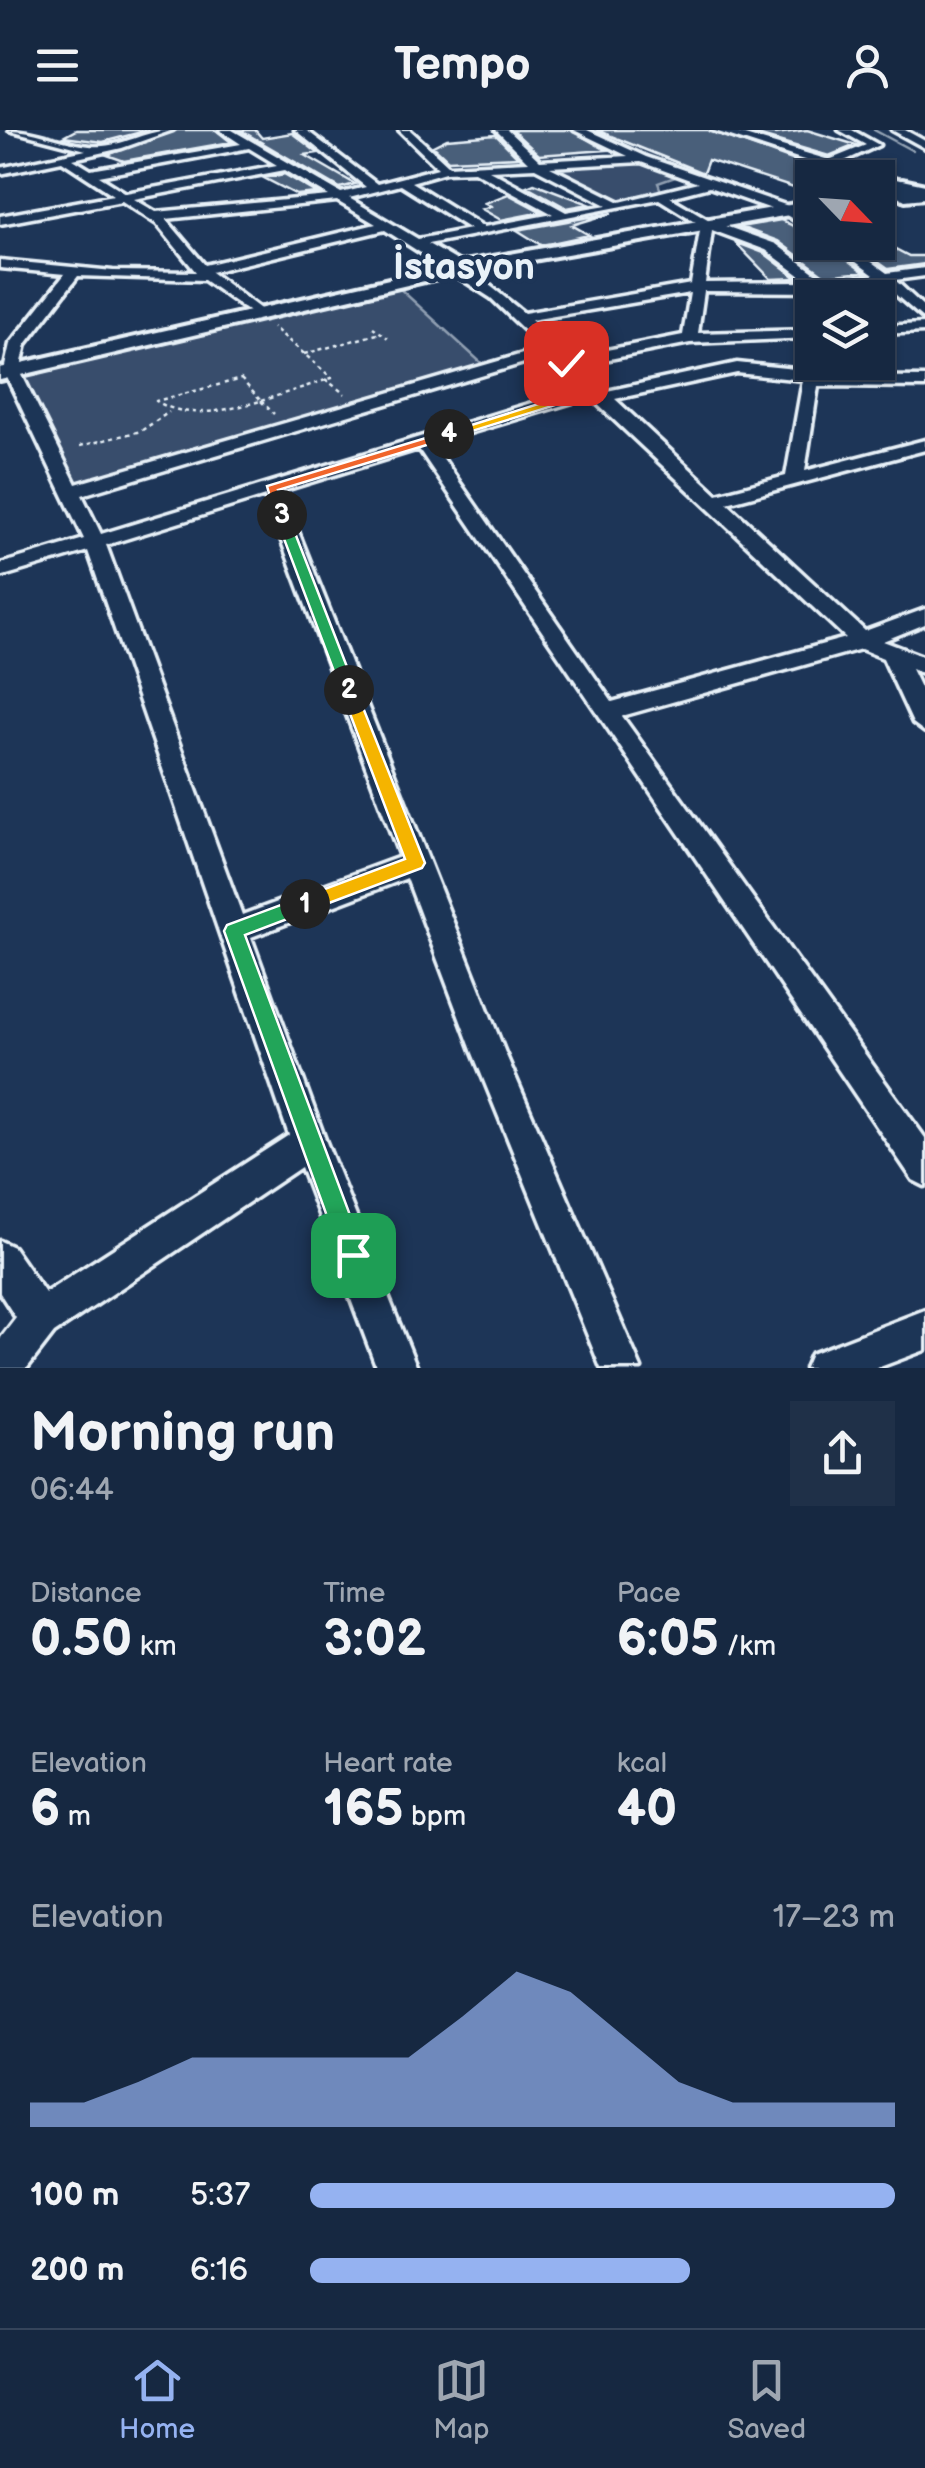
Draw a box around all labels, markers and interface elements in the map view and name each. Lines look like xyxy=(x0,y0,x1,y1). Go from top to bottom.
icon: menu xyxy=(30,38,85,93)
text: Tempo xyxy=(394,38,531,93)
icon: person xyxy=(840,38,895,93)
north arrow xyxy=(795,160,895,260)
map controls xyxy=(795,160,895,380)
district label: İstasyon xyxy=(393,243,535,290)
button: layers xyxy=(795,280,895,380)
pin xyxy=(524,321,609,406)
icon: check xyxy=(539,336,594,391)
pin: 4 xyxy=(424,409,474,459)
text: 4 xyxy=(441,417,457,450)
pin: 3 xyxy=(257,490,307,540)
text: 3 xyxy=(274,498,290,531)
pin: 2 xyxy=(324,665,374,715)
text: 2 xyxy=(341,673,357,706)
pin: 1 xyxy=(280,879,330,929)
text: 1 xyxy=(299,887,311,920)
pin xyxy=(311,1213,396,1298)
icon: arrive xyxy=(326,1228,381,1283)
text: Morning run xyxy=(30,1400,335,1467)
button: share xyxy=(790,1401,895,1506)
text: 06:44 xyxy=(30,1471,114,1510)
text: Distance xyxy=(30,1577,142,1610)
text: Time xyxy=(323,1577,385,1610)
text: Pace xyxy=(617,1577,681,1610)
text: 0.50 xyxy=(30,1610,132,1670)
text: 3:02 xyxy=(323,1610,426,1670)
text: 6:05 xyxy=(617,1610,719,1670)
text: km xyxy=(132,1630,177,1663)
text: /km xyxy=(719,1630,776,1663)
text: Elevation xyxy=(30,1747,147,1780)
text: Heart rate xyxy=(323,1747,453,1780)
text: kcal xyxy=(617,1747,667,1780)
text: 6 xyxy=(30,1780,60,1840)
text: 165 xyxy=(323,1780,404,1840)
text: 40 xyxy=(617,1780,677,1840)
text: m xyxy=(60,1800,91,1833)
text: bpm xyxy=(404,1800,466,1833)
text: Elevation xyxy=(30,1898,163,1937)
text: 17–23 m xyxy=(773,1898,895,1937)
text: 100 m xyxy=(30,2176,119,2215)
text: 5:37 xyxy=(190,2176,250,2215)
text: 200 m xyxy=(30,2251,124,2290)
text: 6:16 xyxy=(190,2251,248,2290)
tab: Home xyxy=(119,2353,195,2446)
tab: Map xyxy=(433,2353,489,2446)
tab: Saved xyxy=(727,2353,806,2446)

